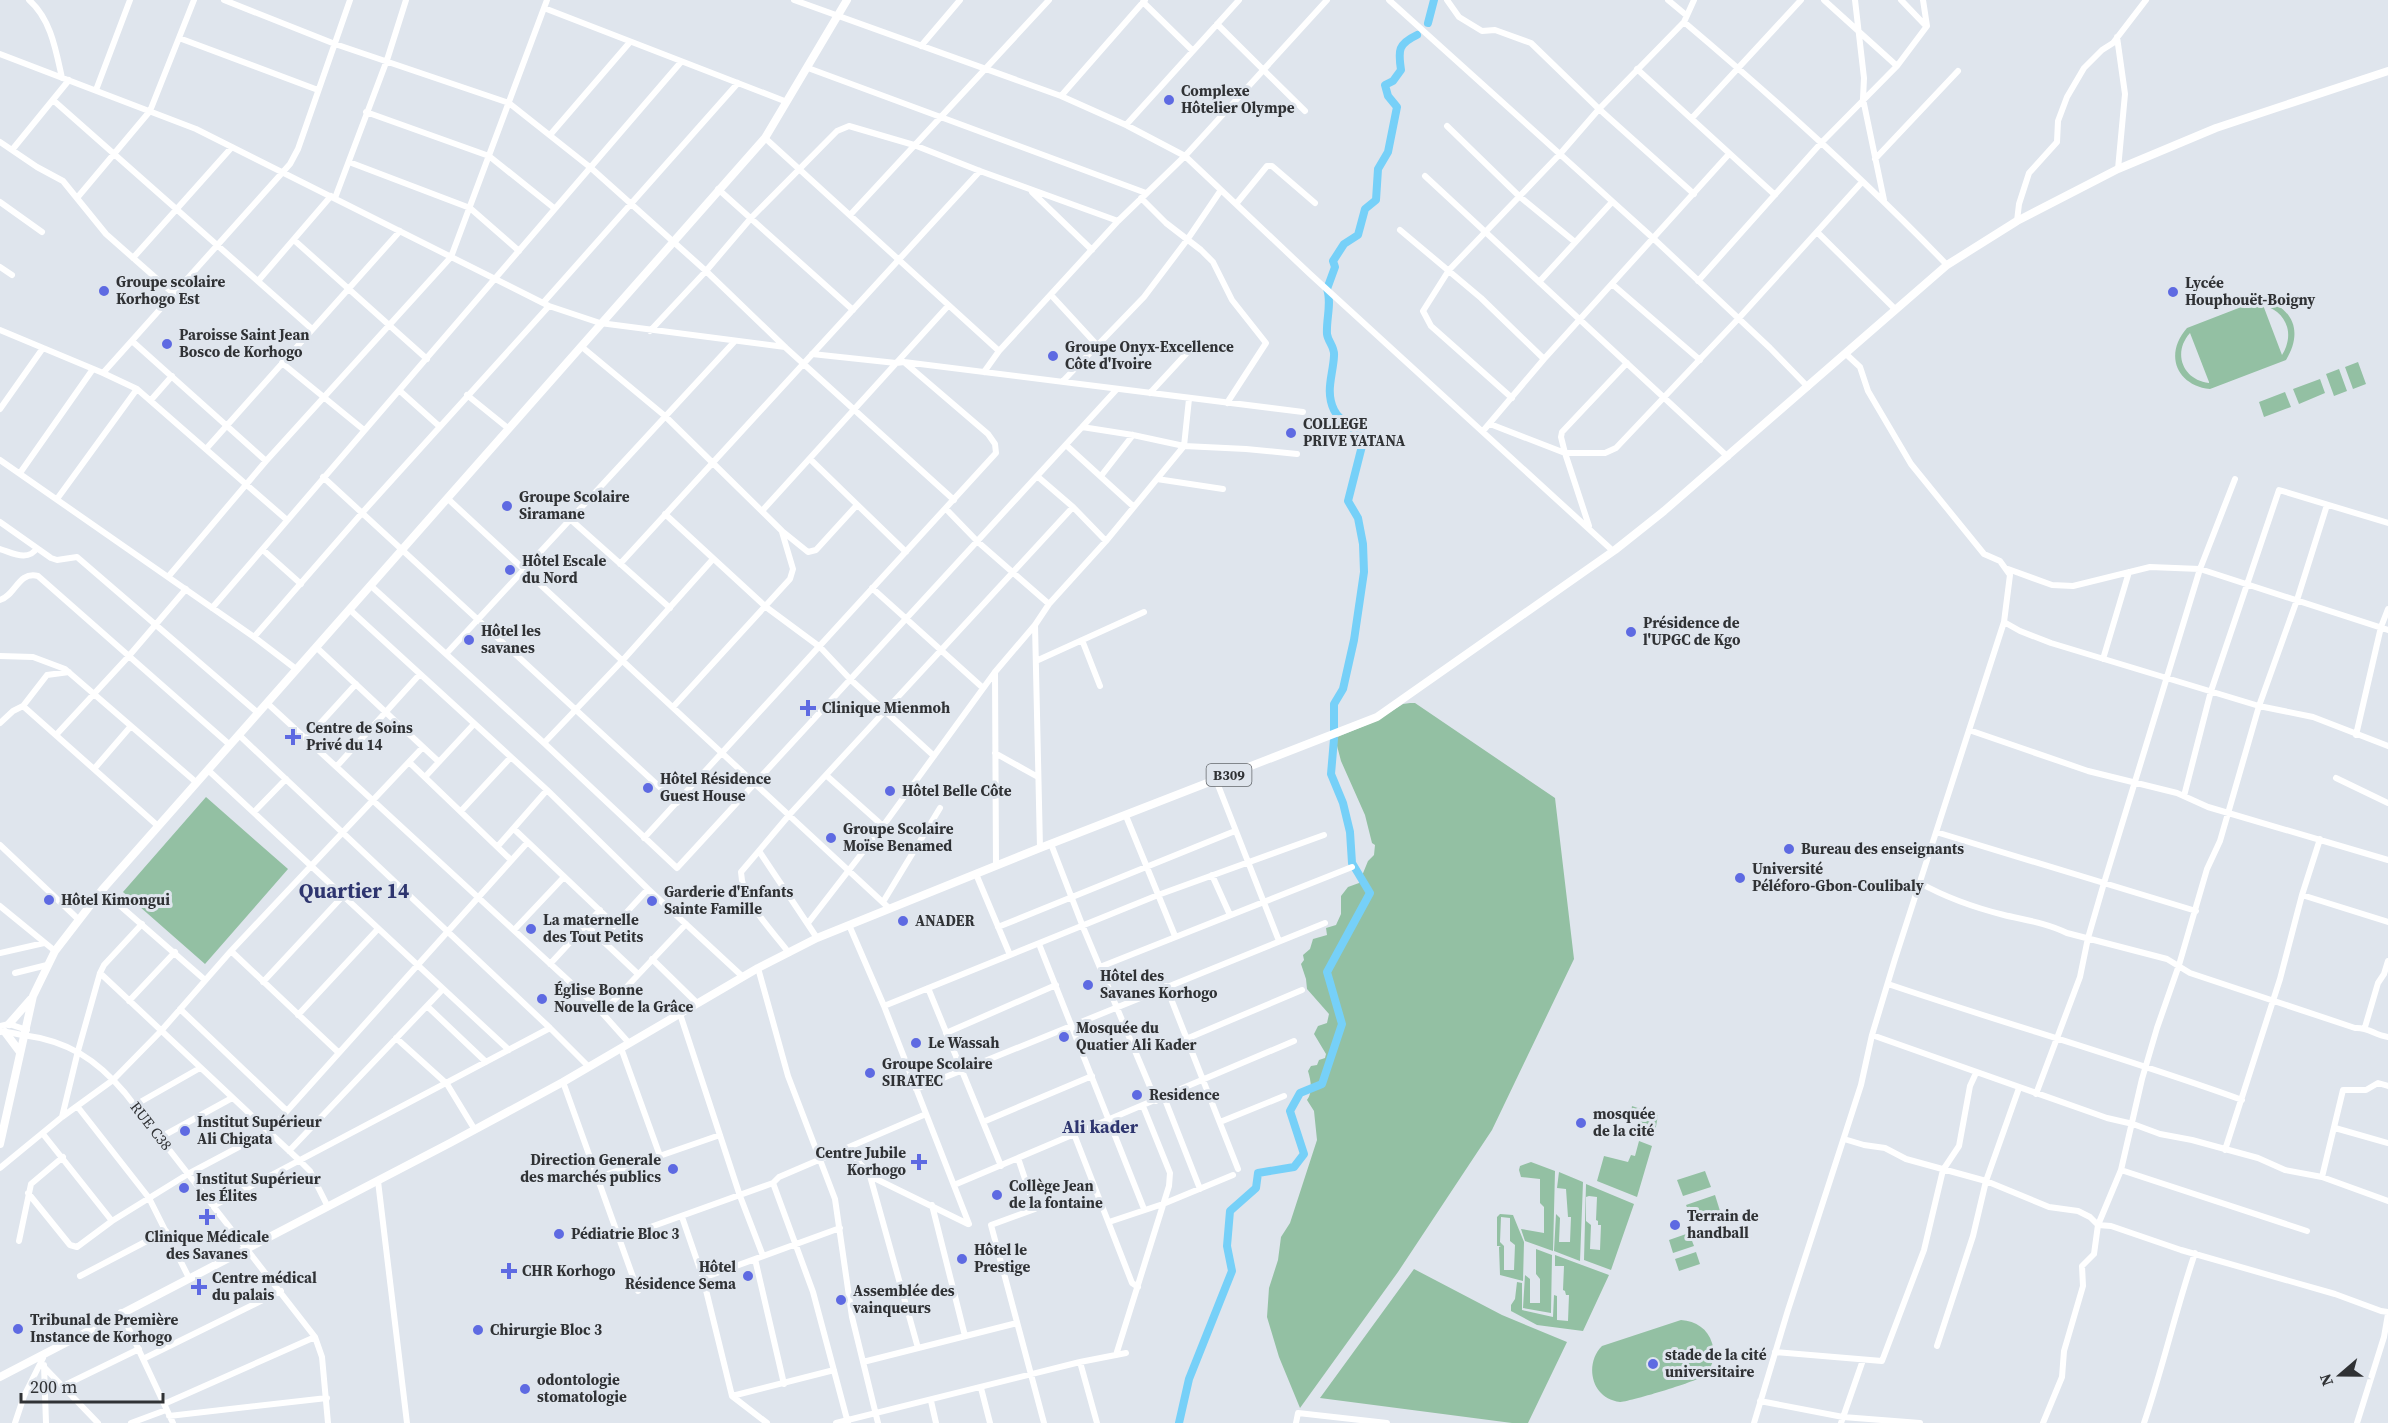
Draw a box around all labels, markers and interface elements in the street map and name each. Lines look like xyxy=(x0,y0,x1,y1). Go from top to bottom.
place label: Complexe Hôtelier Olympe xyxy=(1181,80,1295,118)
marker: Complexe Hôtelier Olympe xyxy=(1162,93,1176,107)
place label: Groupe scolaire Korhogo Est xyxy=(116,271,226,309)
place label: Lycée Houphouët-Boigny xyxy=(2185,272,2315,310)
marker: Groupe scolaire Korhogo Est xyxy=(97,284,111,298)
marker: Lycée Houphouët-Boigny xyxy=(2166,285,2180,299)
place label: Paroisse Saint Jean Bosco de Korhogo xyxy=(179,324,310,362)
place label: Groupe Onyx-Excellence Côte d'Ivoire xyxy=(1065,336,1234,374)
marker: Paroisse Saint Jean Bosco de Korhogo xyxy=(160,337,174,351)
marker: Groupe Onyx-Excellence Côte d'Ivoire xyxy=(1046,349,1060,363)
place label: COLLEGE PRIVE YATANA xyxy=(1303,413,1405,451)
marker: COLLEGE PRIVE YATANA xyxy=(1284,426,1298,440)
place label: Groupe Scolaire Siramane xyxy=(519,486,630,524)
marker: Groupe Scolaire Siramane xyxy=(500,499,514,513)
place label: Hôtel Escale du Nord xyxy=(522,550,607,588)
marker: Hôtel Escale du Nord xyxy=(503,563,517,577)
place label: Présidence de l'UPGC de Kgo xyxy=(1643,612,1741,650)
place label: Hôtel les savanes xyxy=(481,620,541,658)
marker: Présidence de l'UPGC de Kgo xyxy=(1624,625,1638,639)
marker: Hôtel les savanes xyxy=(462,633,476,647)
place label: Clinique Mienmoh xyxy=(822,697,950,718)
marker: Clinique Mienmoh xyxy=(799,699,817,717)
place label: Centre de Soins Privé du 14 xyxy=(306,717,413,755)
marker: Centre de Soins Privé du 14 xyxy=(284,728,302,746)
road number: B309 xyxy=(1206,764,1252,786)
place label: Hôtel Résidence Guest House xyxy=(660,768,771,806)
place label: Hôtel Belle Côte xyxy=(902,780,1012,801)
marker: Hôtel Résidence Guest House xyxy=(641,781,655,795)
marker: Hôtel Belle Côte xyxy=(883,784,897,798)
place label: Groupe Scolaire Moïse Benamed xyxy=(843,818,954,856)
marker: Groupe Scolaire Moïse Benamed xyxy=(824,831,838,845)
place label: Bureau des enseignants xyxy=(1801,838,1964,859)
marker: Bureau des enseignants xyxy=(1782,842,1796,856)
place label: Université Péléforo-Gbon-Coulibaly xyxy=(1752,858,1924,896)
marker: Université Péléforo-Gbon-Coulibaly xyxy=(1733,871,1747,885)
district label: Quartier 14 xyxy=(299,876,409,905)
place label: Garderie d'Enfants Sainte Famille xyxy=(664,881,793,919)
place label: Hôtel Kimongui xyxy=(61,889,170,910)
marker: Hôtel Kimongui xyxy=(42,893,56,907)
marker: Garderie d'Enfants Sainte Famille xyxy=(645,894,659,908)
place label: La maternelle des Tout Petits xyxy=(543,909,643,947)
place label: ANADER xyxy=(915,910,975,931)
marker: ANADER xyxy=(896,914,910,928)
marker: La maternelle des Tout Petits xyxy=(524,922,538,936)
place label: Hôtel des Savanes Korhogo xyxy=(1100,965,1218,1003)
marker: Hôtel des Savanes Korhogo xyxy=(1081,978,1095,992)
place label: Église Bonne Nouvelle de la Grâce xyxy=(554,979,694,1017)
marker: Église Bonne Nouvelle de la Grâce xyxy=(535,992,549,1006)
place label: Mosquée du Quatier Ali Kader xyxy=(1076,1017,1197,1055)
marker: Mosquée du Quatier Ali Kader xyxy=(1057,1030,1071,1044)
place label: Le Wassah xyxy=(928,1032,1000,1053)
marker: Le Wassah xyxy=(909,1036,923,1050)
place label: Groupe Scolaire SIRATEC xyxy=(882,1053,993,1091)
marker: Groupe Scolaire SIRATEC xyxy=(863,1066,877,1080)
place label: Residence xyxy=(1149,1084,1220,1105)
marker: Residence xyxy=(1130,1088,1144,1102)
street label: RUE C38 xyxy=(126,1097,177,1155)
place label: mosquée de la cité xyxy=(1593,1103,1655,1141)
place label: Institut Supérieur Ali Chigata xyxy=(197,1111,322,1149)
district label: Ali kader xyxy=(1062,1114,1139,1139)
marker: mosquée de la cité xyxy=(1574,1116,1588,1130)
marker: Institut Supérieur Ali Chigata xyxy=(178,1124,192,1138)
place label: Centre Jubile Korhogo xyxy=(816,1142,907,1180)
place label: Direction Generale des marchés publics xyxy=(520,1149,661,1187)
marker: Centre Jubile Korhogo xyxy=(910,1153,928,1171)
marker: Direction Generale des marchés publics xyxy=(666,1162,680,1176)
place label: Institut Supérieur les Élites xyxy=(196,1168,321,1206)
place label: Collège Jean de la fontaine xyxy=(1009,1175,1103,1213)
marker: Institut Supérieur les Élites xyxy=(177,1181,191,1195)
marker: Collège Jean de la fontaine xyxy=(990,1188,1004,1202)
place label: Terrain de handball xyxy=(1687,1205,1759,1243)
marker: Clinique Médicale des Savanes xyxy=(198,1208,216,1226)
marker: Terrain de handball xyxy=(1668,1218,1682,1232)
place label: Pédiatrie Bloc 3 xyxy=(571,1223,680,1244)
place label: Clinique Médicale des Savanes xyxy=(145,1226,269,1264)
marker: Pédiatrie Bloc 3 xyxy=(552,1227,566,1241)
place label: Hôtel le Prestige xyxy=(974,1239,1030,1277)
marker: Hôtel le Prestige xyxy=(955,1252,969,1266)
place label: Hôtel Résidence Sema xyxy=(625,1256,737,1294)
place label: CHR Korhogo xyxy=(522,1260,616,1281)
marker: CHR Korhogo xyxy=(500,1262,518,1280)
place label: Centre médical du palais xyxy=(212,1267,317,1305)
marker: Hôtel Résidence Sema xyxy=(741,1269,755,1283)
marker: Centre médical du palais xyxy=(190,1278,208,1296)
place label: Assemblée des vainqueurs xyxy=(852,1280,955,1318)
marker: Assemblée des vainqueurs xyxy=(834,1293,848,1307)
place label: Tribunal de Première Instance de Korhogo xyxy=(30,1309,179,1347)
place label: Chirurgie Bloc 3 xyxy=(490,1319,602,1340)
marker: Tribunal de Première Instance de Korhogo xyxy=(11,1322,25,1336)
marker: Chirurgie Bloc 3 xyxy=(471,1323,485,1337)
place label: stade de la cité universitaire xyxy=(1665,1344,1767,1382)
north arrow xyxy=(2310,1345,2370,1405)
marker: stade de la cité universitaire xyxy=(1646,1357,1660,1371)
scale bar xyxy=(21,1366,164,1404)
place label: odontologie stomatologie xyxy=(537,1369,627,1407)
text: N xyxy=(2313,1371,2338,1389)
text: 200 m xyxy=(30,1374,77,1399)
marker: odontologie stomatologie xyxy=(518,1382,532,1396)

